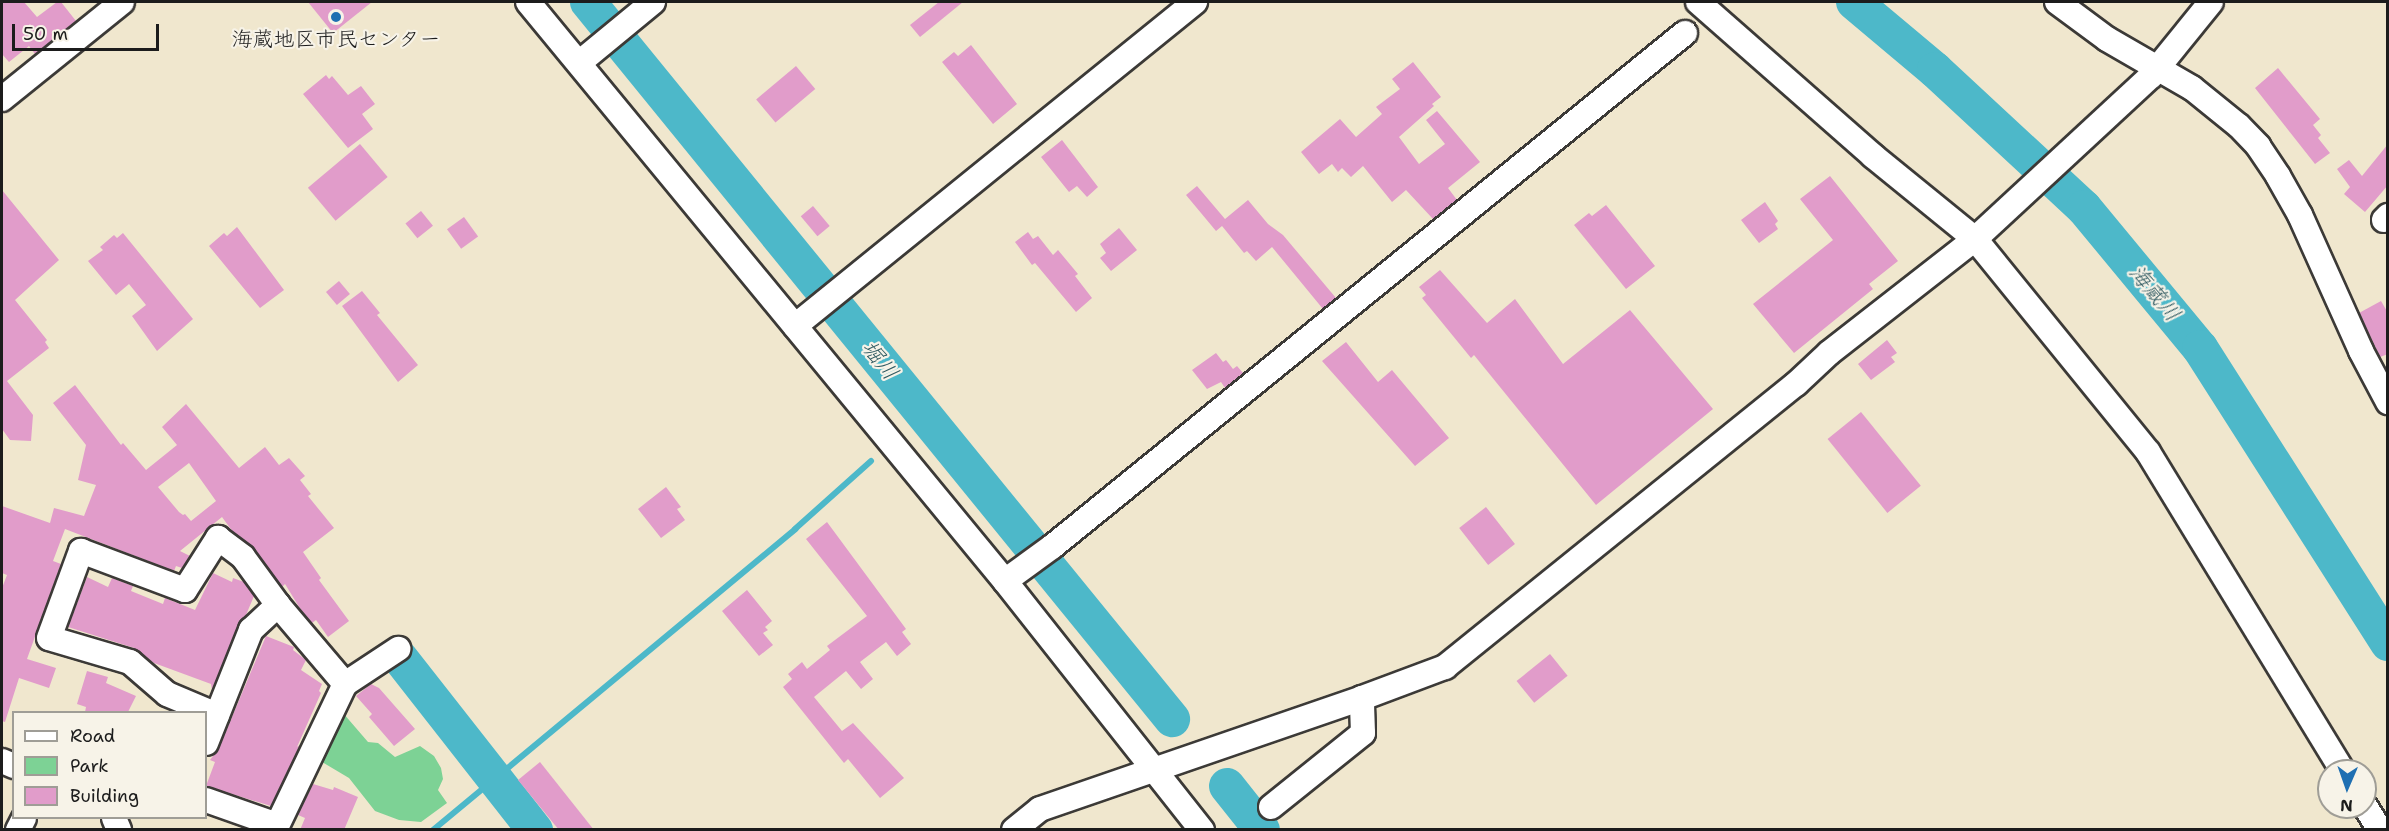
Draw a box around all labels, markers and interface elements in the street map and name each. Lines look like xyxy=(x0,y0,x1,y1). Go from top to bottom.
marker: 海蔵地区市民センター xyxy=(329,10,343,24)
scale bar xyxy=(15,12,162,50)
text: 50 m xyxy=(23,22,68,46)
place label: 海蔵地区市民センター xyxy=(231,26,441,52)
water label: 海蔵川 xyxy=(2124,259,2186,327)
water label: 堀川 xyxy=(856,335,904,385)
legend xyxy=(12,711,207,819)
text: Road xyxy=(70,724,115,748)
text: Park xyxy=(70,754,109,778)
north arrow xyxy=(2317,759,2377,819)
text: Building xyxy=(70,784,139,808)
text: N xyxy=(2340,795,2353,816)

